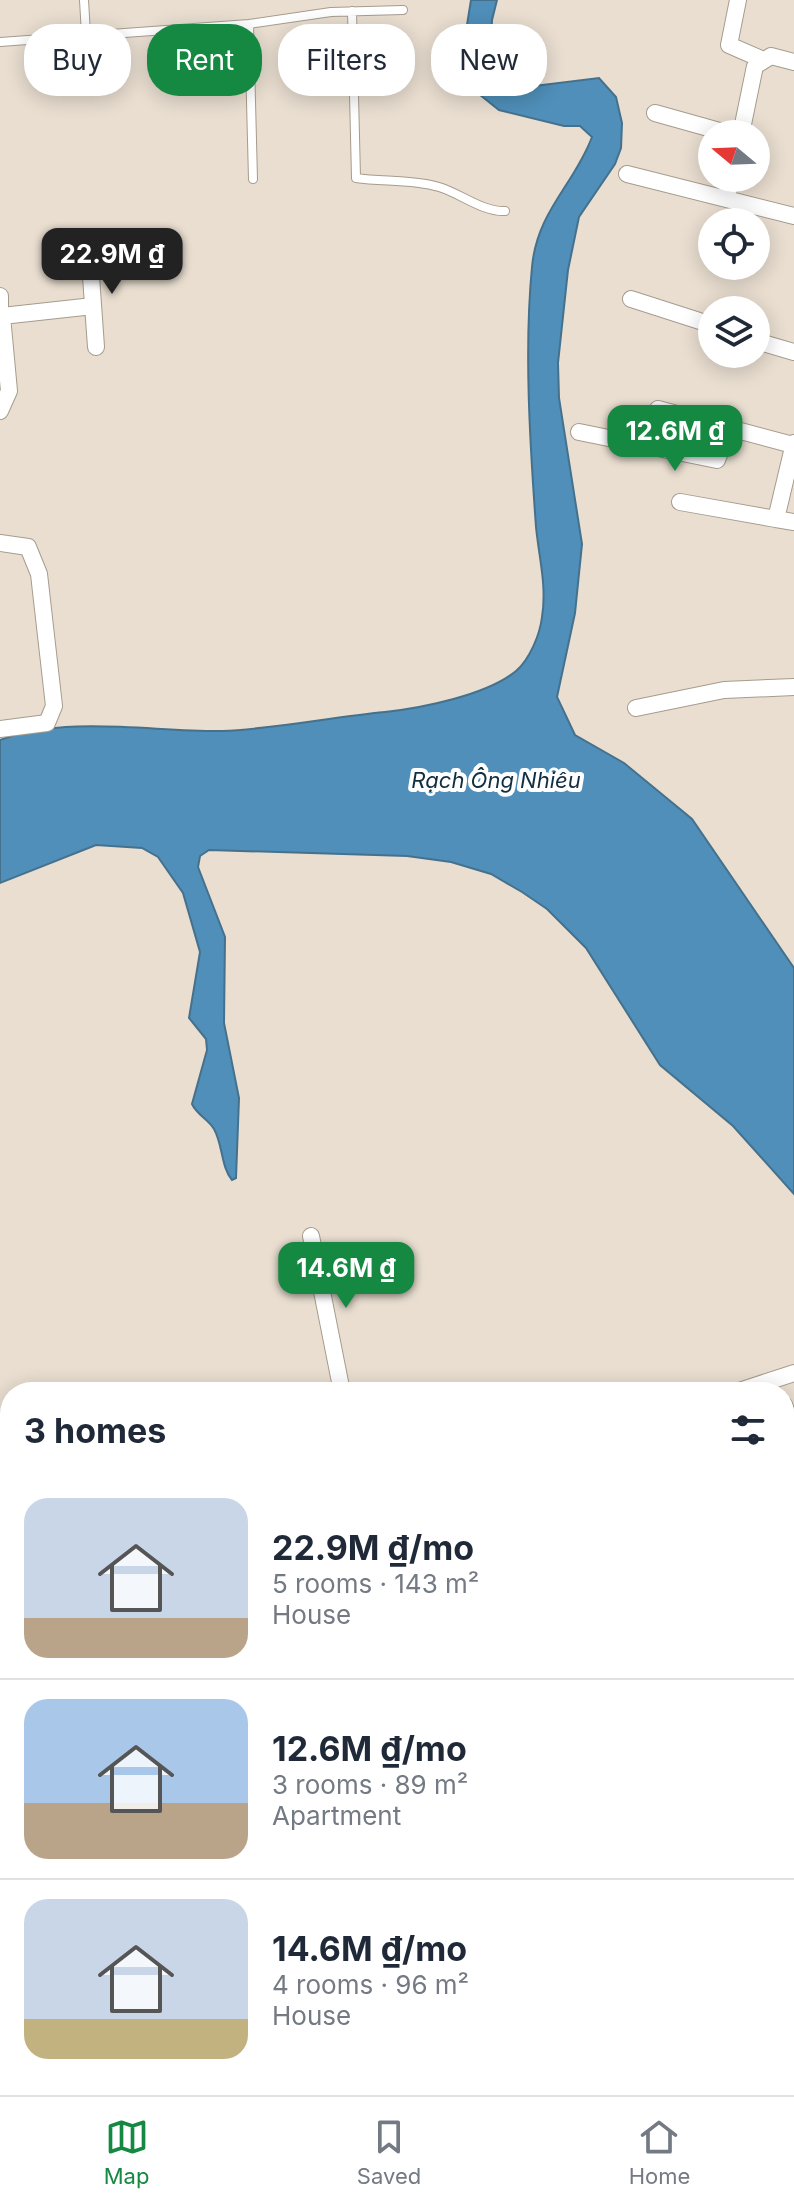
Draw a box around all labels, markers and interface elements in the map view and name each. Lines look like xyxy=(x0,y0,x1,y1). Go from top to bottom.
chip: Buy xyxy=(24,24,131,96)
chip: Rent xyxy=(147,24,262,96)
chip: Filters xyxy=(278,24,415,96)
chip: New xyxy=(431,24,547,96)
north arrow xyxy=(698,120,770,192)
map controls xyxy=(698,120,770,368)
button: locate xyxy=(698,208,770,280)
pin: 22.9M ₫ xyxy=(38,228,186,296)
text: 22.9M ₫ xyxy=(60,238,164,269)
button: layers xyxy=(698,296,770,368)
pin: 12.6M ₫ xyxy=(601,405,749,473)
text: 12.6M ₫ xyxy=(625,415,725,446)
water label: Rạch Ông Nhiêu xyxy=(411,767,581,793)
pin: 14.6M ₫ xyxy=(272,1242,420,1310)
text: 14.6M ₫ xyxy=(296,1252,396,1283)
icon: filters xyxy=(726,1408,770,1452)
text: 3 homes xyxy=(24,1410,166,1451)
text: 22.9M ₫/mo xyxy=(272,1527,474,1568)
icon: home xyxy=(88,1530,184,1626)
text: 5 rooms · 143 m² xyxy=(272,1568,479,1599)
text: House xyxy=(272,1599,351,1630)
text: 12.6M ₫/mo xyxy=(272,1728,467,1769)
icon: home xyxy=(88,1731,184,1827)
text: 3 rooms · 89 m² xyxy=(272,1769,468,1800)
text: Apartment xyxy=(272,1800,401,1831)
text: 14.6M ₫/mo xyxy=(272,1928,467,1969)
icon: home xyxy=(88,1931,184,2027)
text: 4 rooms · 96 m² xyxy=(272,1969,469,2000)
text: House xyxy=(272,2000,351,2031)
tab: Map xyxy=(104,2115,149,2189)
tab: Saved xyxy=(357,2115,421,2189)
tab: Home xyxy=(629,2115,690,2189)

